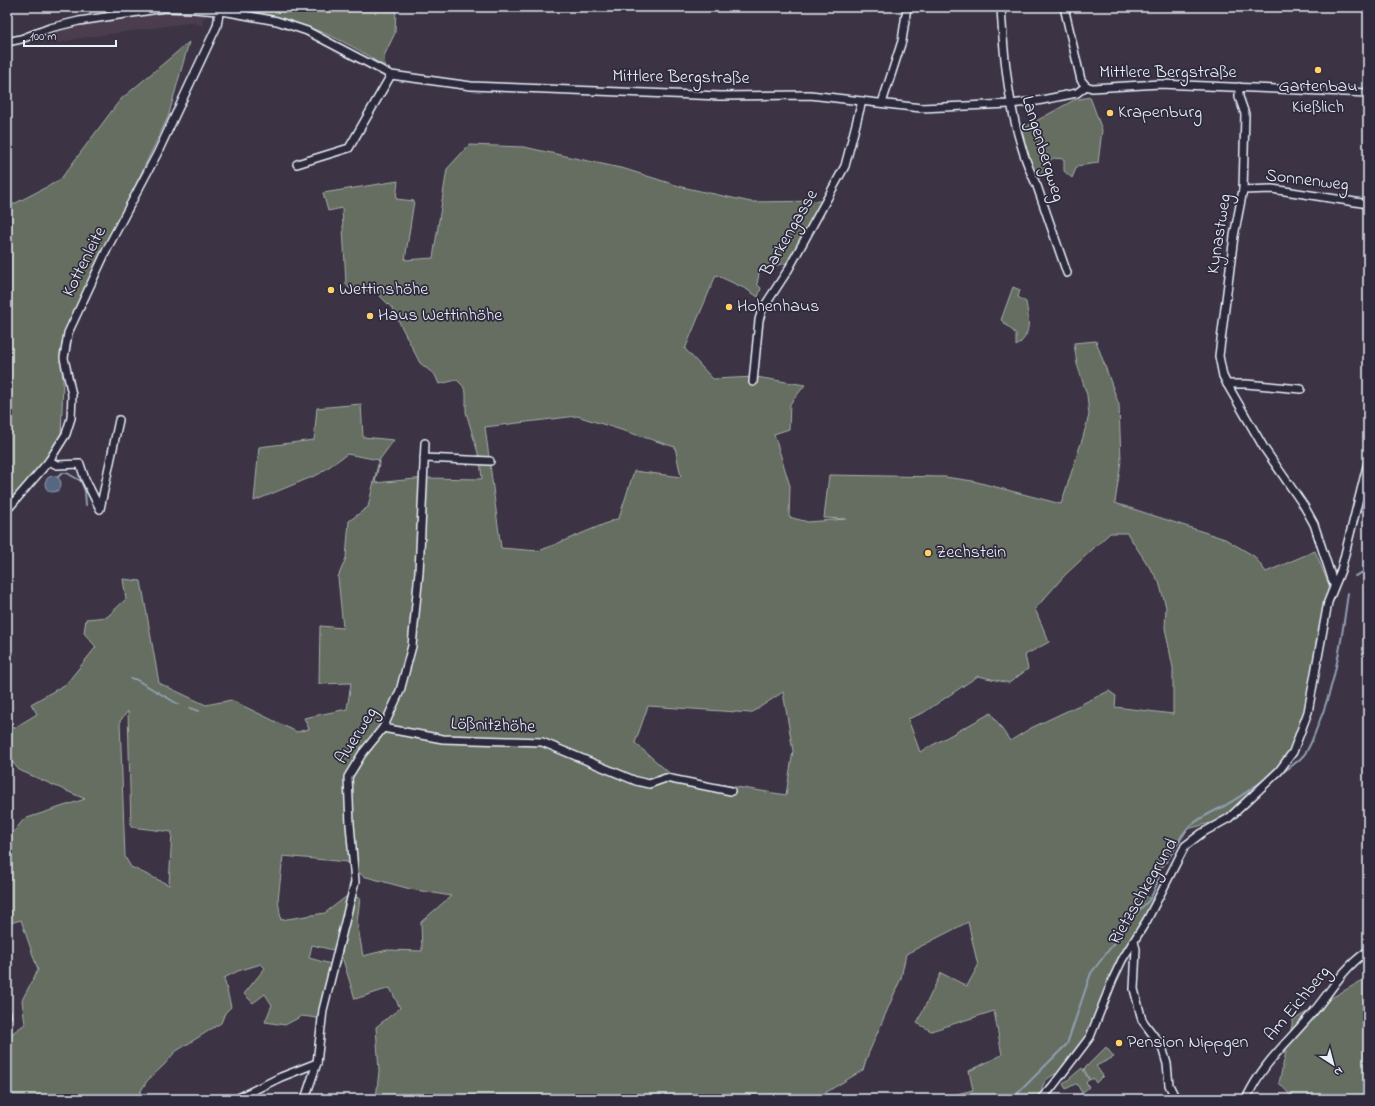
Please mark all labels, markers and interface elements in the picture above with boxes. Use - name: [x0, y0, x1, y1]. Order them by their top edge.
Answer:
- scale bar: [24, 22, 116, 48]
- text: 100 m: [30, 28, 57, 46]
- street label: Mittlere Bergstraße: [1099, 60, 1238, 87]
- street label: Mittlere Bergstraße: [612, 64, 751, 93]
- marker: Gartenbau Kießlich: [1313, 65, 1323, 75]
- place label: Gartenbau Kießlich: [1278, 74, 1358, 121]
- street label: Langenbergweg: [1013, 93, 1070, 205]
- place label: Krapenburg: [1118, 100, 1202, 127]
- marker: Krapenburg: [1105, 108, 1115, 118]
- street label: Sonnenweg: [1264, 163, 1350, 200]
- street label: Barkengasse: [754, 184, 827, 283]
- street label: Kynastweg: [1201, 192, 1240, 276]
- street label: Kottenleite: [56, 222, 114, 302]
- place label: Wettinshöhe: [339, 277, 429, 303]
- marker: Wettinshöhe: [326, 285, 336, 295]
- place label: Hohenhaus: [737, 294, 819, 320]
- marker: Hohenhaus: [724, 302, 734, 312]
- place label: Haus Wettinhöhe: [378, 303, 503, 329]
- marker: Haus Wettinhöhe: [365, 311, 375, 321]
- place label: Zechstein: [936, 540, 1006, 566]
- marker: Zechstein: [923, 548, 933, 558]
- street label: Auerweg: [329, 702, 386, 770]
- street label: Lößnitzhöhe: [450, 712, 537, 741]
- street label: Rietzschkegrund: [1103, 834, 1186, 951]
- street label: Am Eichberg: [1259, 961, 1338, 1048]
- place label: Pension Nippgen: [1127, 1030, 1249, 1057]
- marker: Pension Nippgen: [1114, 1038, 1124, 1048]
- north arrow: [1313, 1044, 1353, 1084]
- text: N: [1331, 1063, 1346, 1080]

